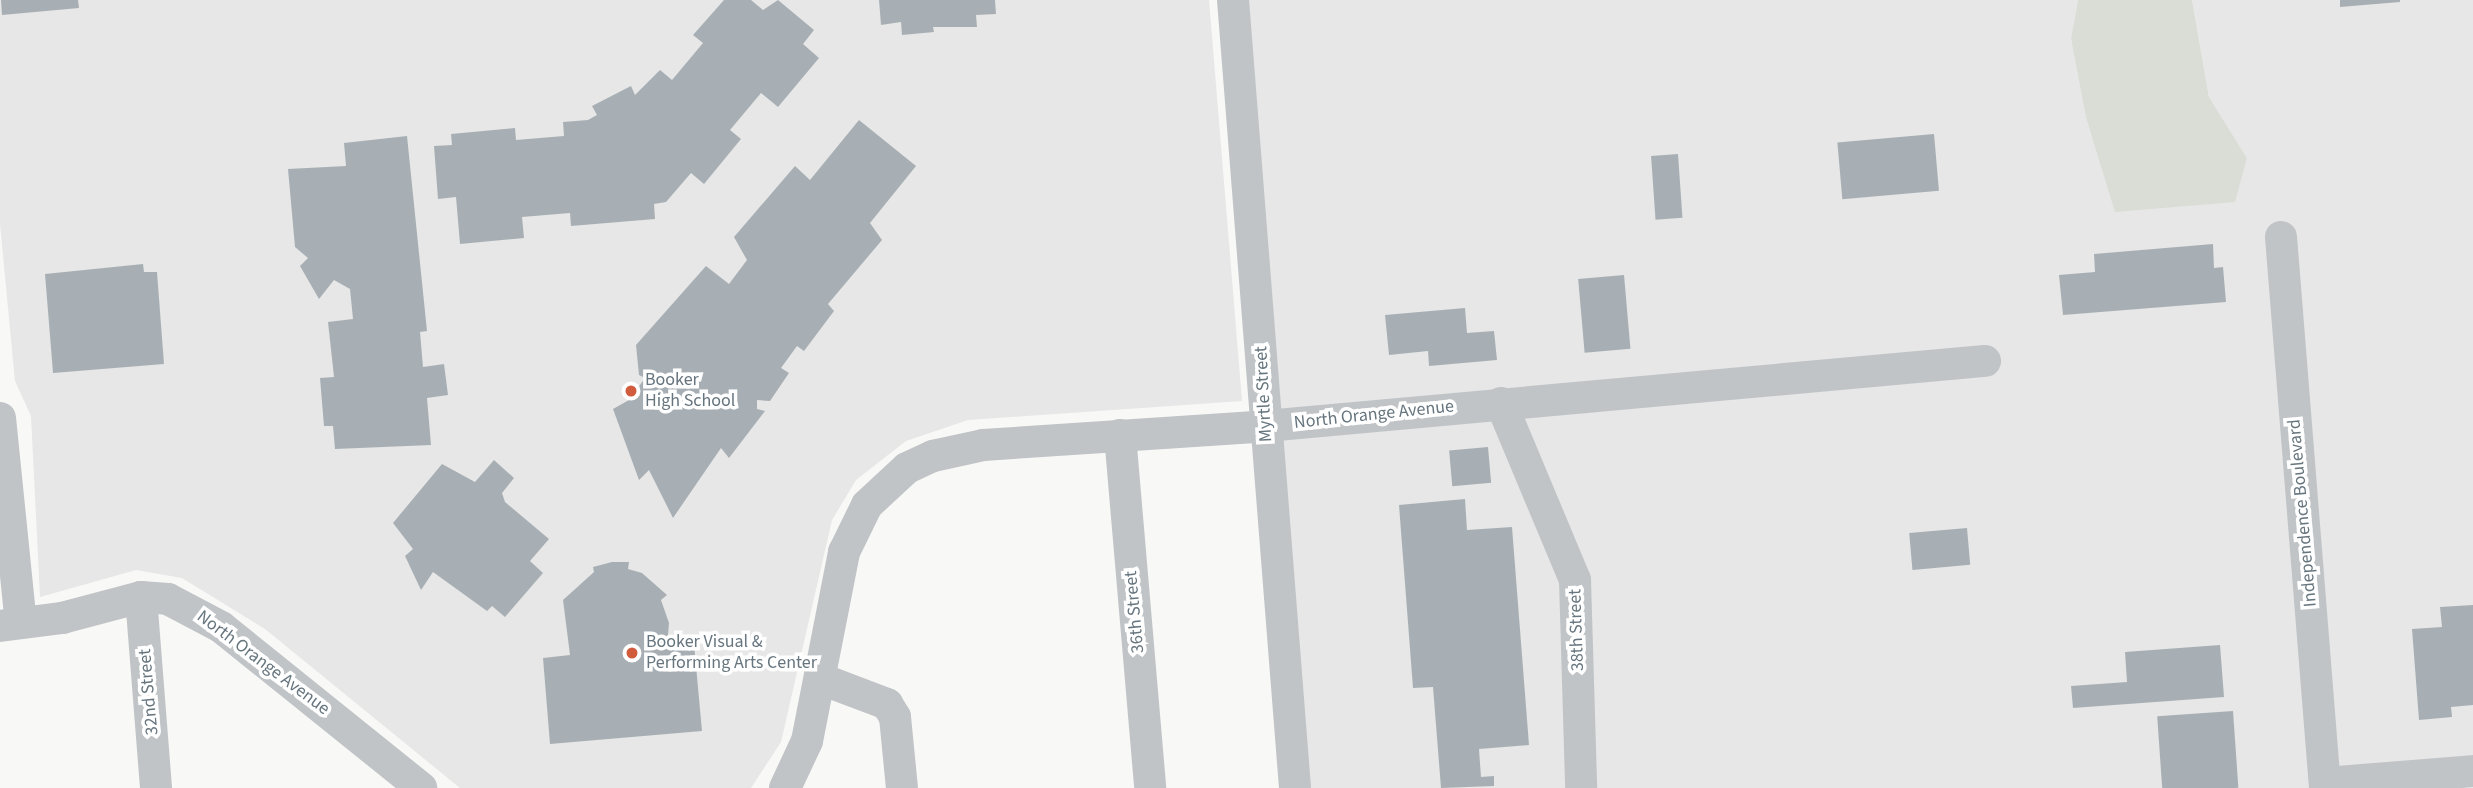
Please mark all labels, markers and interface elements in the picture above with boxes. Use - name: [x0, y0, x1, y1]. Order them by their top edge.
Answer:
- street label: Myrtle Street: [1251, 345, 1277, 443]
- place label: Booker High School: [645, 370, 735, 412]
- marker: Booker High School: [623, 383, 639, 399]
- street label: North Orange Avenue: [1293, 396, 1455, 434]
- street label: Independence Boulevard: [2284, 418, 2322, 608]
- street label: 36th Street: [1121, 570, 1149, 654]
- street label: 38th Street: [1565, 588, 1589, 672]
- street label: North Orange Avenue: [192, 606, 334, 720]
- place label: Booker Visual & Performing Arts Center: [646, 632, 817, 674]
- marker: Booker Visual & Performing Arts Center: [624, 645, 640, 661]
- street label: 32nd Street: [134, 648, 164, 736]

